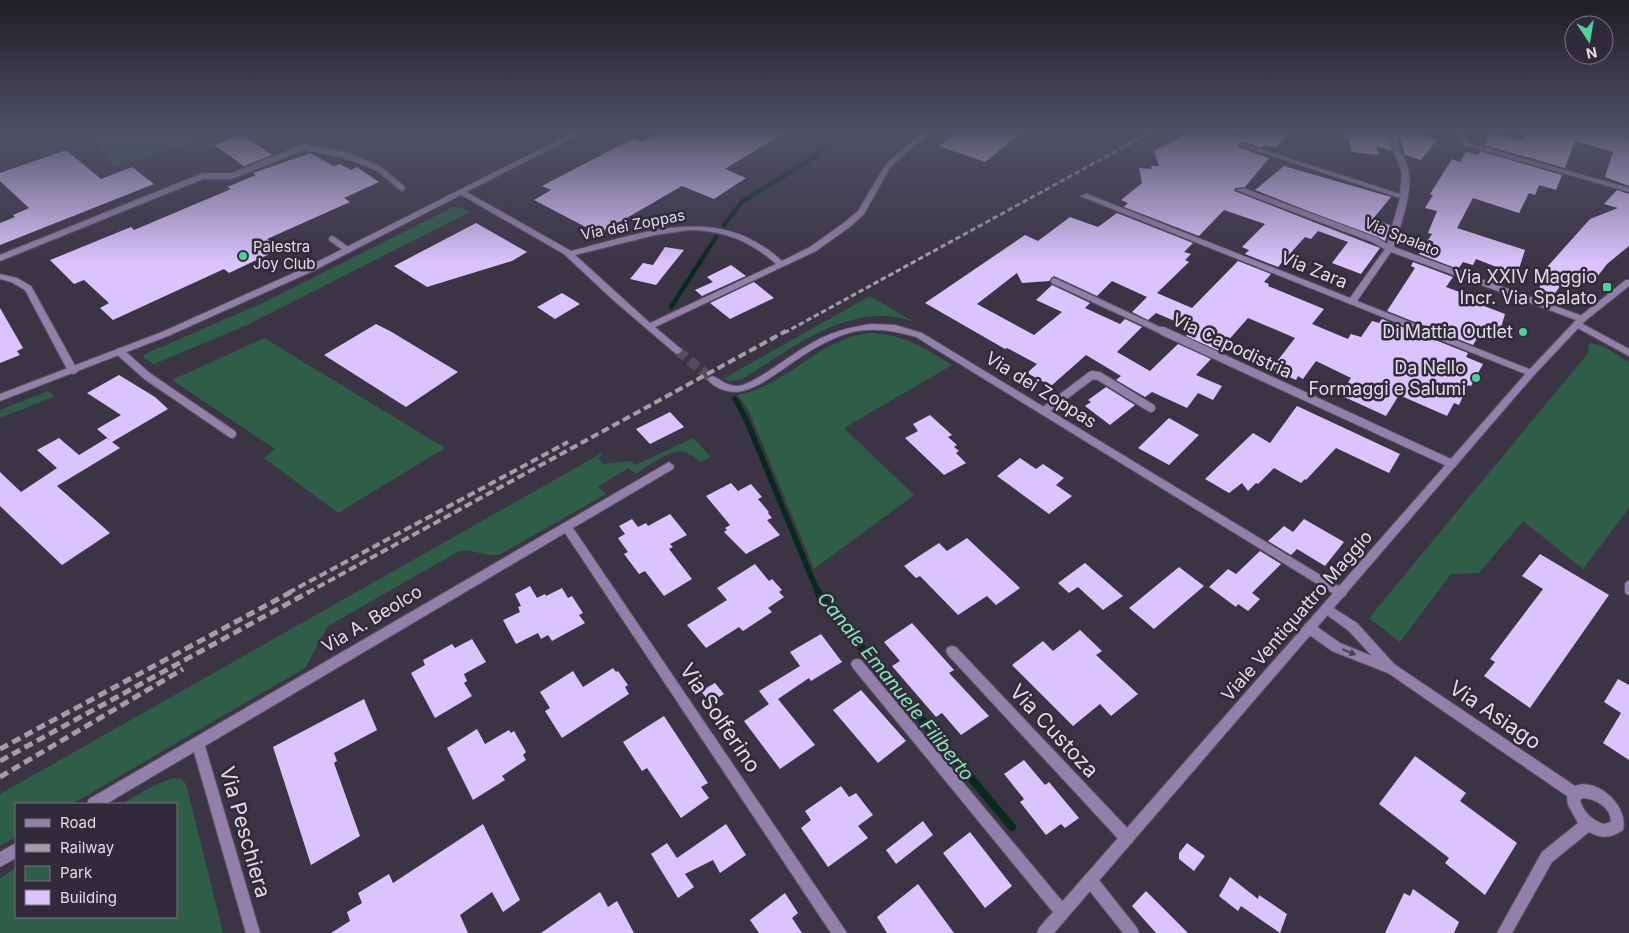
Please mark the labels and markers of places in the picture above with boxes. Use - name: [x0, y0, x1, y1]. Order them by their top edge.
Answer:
- place label: Palestra Joy Club: [253, 237, 316, 273]
- marker: Palestra Joy Club: [237, 250, 249, 262]
- place label: Via XXIV Maggio Incr. Via Spalato: [1455, 266, 1597, 308]
- marker: Via XXIV Maggio Incr. Via Spalato: [1601, 281, 1613, 293]
- place label: Di Mattia Outlet: [1382, 321, 1513, 342]
- marker: Di Mattia Outlet: [1517, 326, 1529, 338]
- place label: Da Nello Formaggi e Salumi: [1309, 357, 1466, 399]
- marker: Da Nello Formaggi e Salumi: [1470, 372, 1482, 384]

